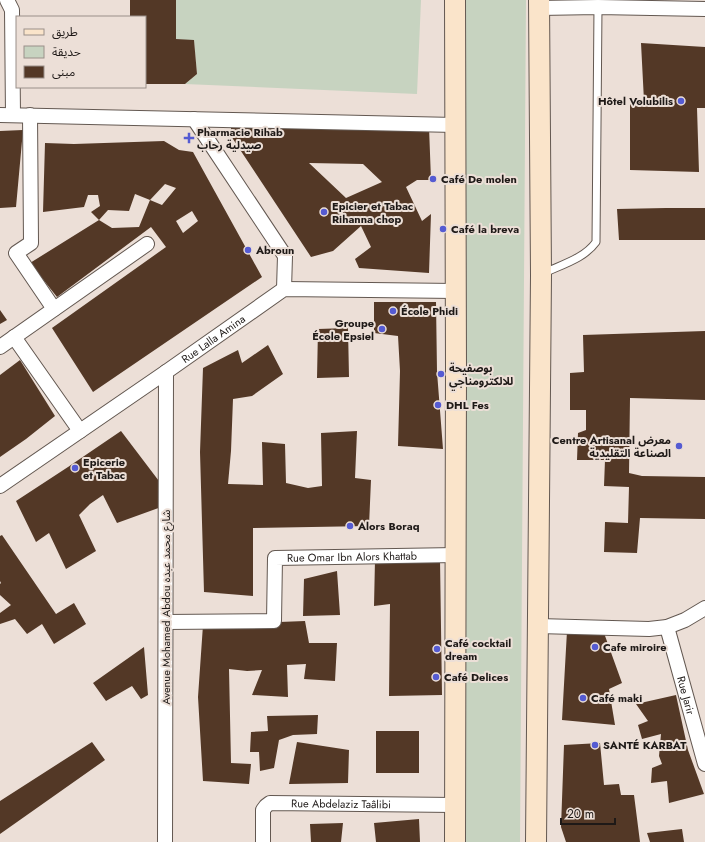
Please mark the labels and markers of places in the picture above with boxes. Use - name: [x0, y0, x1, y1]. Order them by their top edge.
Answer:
- place label: Hôtel Volubilis: [598, 93, 673, 109]
- marker: Hôtel Volubilis: [676, 96, 686, 106]
- place label: Pharmacie Rihab صيدلية رحاب: [197, 124, 283, 153]
- marker: Pharmacie Rihab صيدلية رحاب: [184, 133, 194, 143]
- place label: Café De molen: [441, 171, 517, 187]
- marker: Café De molen: [428, 174, 438, 184]
- place label: Epicier et Tabac Rihanna chop: [332, 198, 413, 227]
- marker: Epicier et Tabac Rihanna chop: [319, 207, 329, 217]
- place label: Café la breva: [451, 221, 519, 237]
- marker: Café la breva: [438, 224, 448, 234]
- place label: Abroun: [255, 242, 294, 258]
- marker: Abroun: [243, 245, 253, 255]
- place label: École Phidi: [401, 303, 458, 319]
- marker: École Phidi: [388, 306, 398, 316]
- place label: Groupe École Epsiel: [312, 315, 374, 344]
- marker: Groupe École Epsiel: [377, 324, 387, 334]
- place label: بوصفيحة للالكترومناجي: [449, 360, 513, 391]
- marker: بوصفيحة للالكترومناجي: [436, 369, 446, 379]
- place label: DHL Fes: [446, 397, 489, 413]
- marker: DHL Fes: [433, 400, 443, 410]
- place label: Centre Artisanal معرض الصناعة التقليدية: [552, 432, 671, 461]
- marker: Centre Artisanal معرض الصناعة التقليدية: [674, 441, 684, 451]
- place label: Epicerie et Tabac: [83, 454, 125, 483]
- marker: Epicerie et Tabac: [70, 463, 80, 473]
- place label: Alors Boraq: [357, 518, 420, 534]
- marker: Alors Boraq: [345, 521, 355, 531]
- place label: Café cocktail dream: [445, 635, 511, 664]
- place label: Cafe miroire: [603, 639, 667, 655]
- marker: Cafe miroire: [590, 642, 600, 652]
- marker: Café cocktail dream: [432, 644, 442, 654]
- place label: Café Delices: [444, 669, 508, 685]
- marker: Café Delices: [431, 672, 441, 682]
- place label: Café maki: [591, 690, 642, 706]
- marker: Café maki: [578, 693, 588, 703]
- place label: SANTÉ KARBAT: [603, 737, 687, 753]
- marker: SANTÉ KARBAT: [590, 740, 600, 750]

